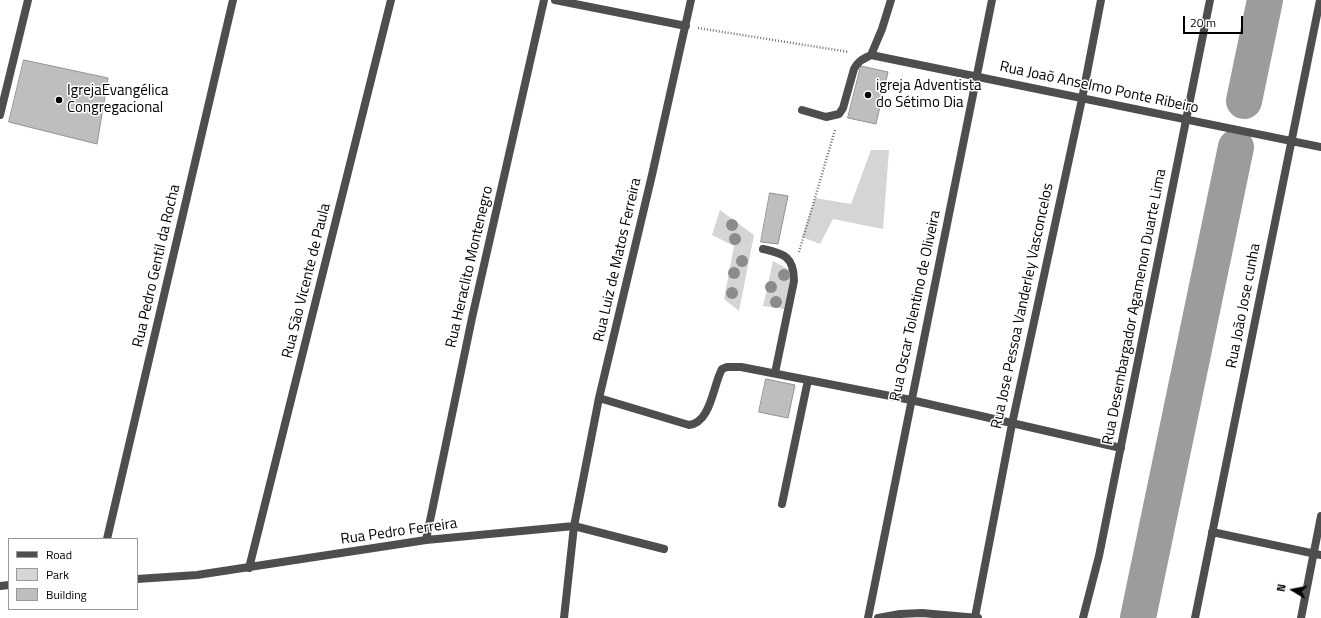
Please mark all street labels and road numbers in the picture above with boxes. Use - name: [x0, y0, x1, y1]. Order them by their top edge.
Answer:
- street label: Rua Joaõ Anselmo Ponte Ribeiro: [998, 58, 1200, 118]
- street label: Rua Desembargador Agamenon Duarte Lima: [1099, 167, 1171, 447]
- street label: Rua Luiz de Matos Ferreira: [590, 176, 646, 344]
- street label: Rua Jose Pessoa Vanderley Vasconcelos: [988, 181, 1058, 431]
- street label: Rua Pedro Gentil da Rocha: [129, 183, 185, 349]
- street label: Rua Heraclito Montenegro: [443, 184, 497, 350]
- street label: Rua São Vicente de Paula: [279, 202, 335, 360]
- street label: Rua Oscar Tolentino de Oliveira: [887, 209, 945, 403]
- street label: Rua João Jose cunha: [1223, 242, 1265, 370]
- street label: Rua Pedro Ferreira: [340, 515, 458, 549]

